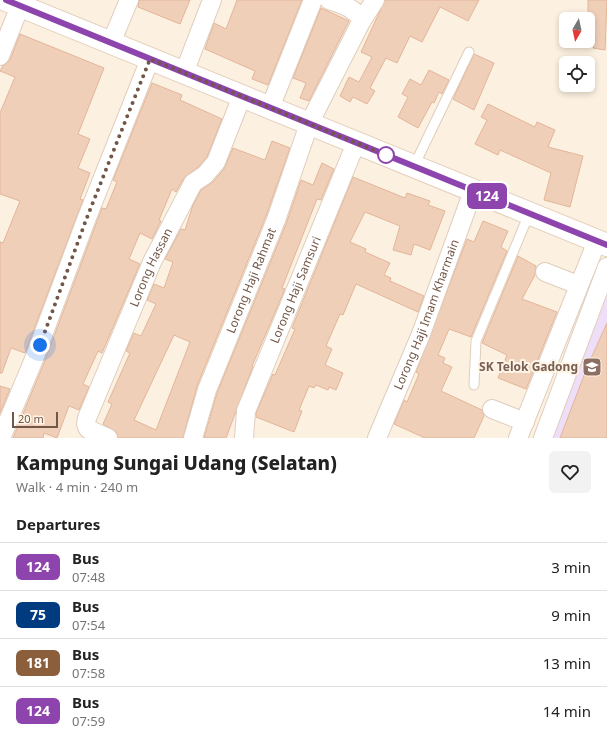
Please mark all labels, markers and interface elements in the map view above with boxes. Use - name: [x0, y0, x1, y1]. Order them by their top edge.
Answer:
- north arrow: [559, 12, 595, 48]
- map controls: [559, 12, 595, 92]
- button: locate: [559, 56, 595, 92]
- unlabelled marker: [377, 146, 395, 164]
- line badge: 124: [464, 183, 510, 209]
- text: 124: [475, 186, 499, 205]
- street label: Lorong Hassan: [125, 225, 176, 309]
- street label: Lorong Haji Rahmat: [222, 225, 280, 336]
- street label: Lorong Haji Samsuri: [266, 234, 325, 346]
- street label: Lorong Haji Imam Kharmain: [389, 237, 463, 392]
- your location: [30, 335, 50, 355]
- school or university icon: SK Telok Gadong: [581, 356, 603, 378]
- place label: SK Telok Gadong: [479, 358, 578, 375]
- scale bar: [12, 410, 58, 429]
- text: 20 m: [18, 411, 44, 426]
- text: Kampung Sungai Udang (Selatan): [16, 450, 337, 476]
- button: heart: [549, 451, 591, 493]
- text: Walk · 4 min · 240 m: [16, 478, 138, 496]
- text: Departures: [16, 514, 100, 534]
- text: Bus: [72, 548, 99, 568]
- text: 124: [26, 557, 50, 576]
- text: 3 min: [551, 557, 591, 577]
- text: 07:48: [72, 568, 105, 586]
- text: Bus: [72, 596, 99, 616]
- text: 75: [30, 605, 46, 624]
- text: 9 min: [551, 605, 591, 625]
- text: 07:54: [72, 616, 105, 634]
- text: Bus: [72, 644, 99, 664]
- text: 181: [26, 653, 50, 672]
- text: 13 min: [543, 653, 591, 673]
- text: 07:58: [72, 664, 105, 682]
- text: Bus: [72, 692, 99, 712]
- text: 124: [26, 701, 50, 720]
- text: 14 min: [543, 701, 591, 721]
- text: 07:59: [72, 712, 105, 730]

